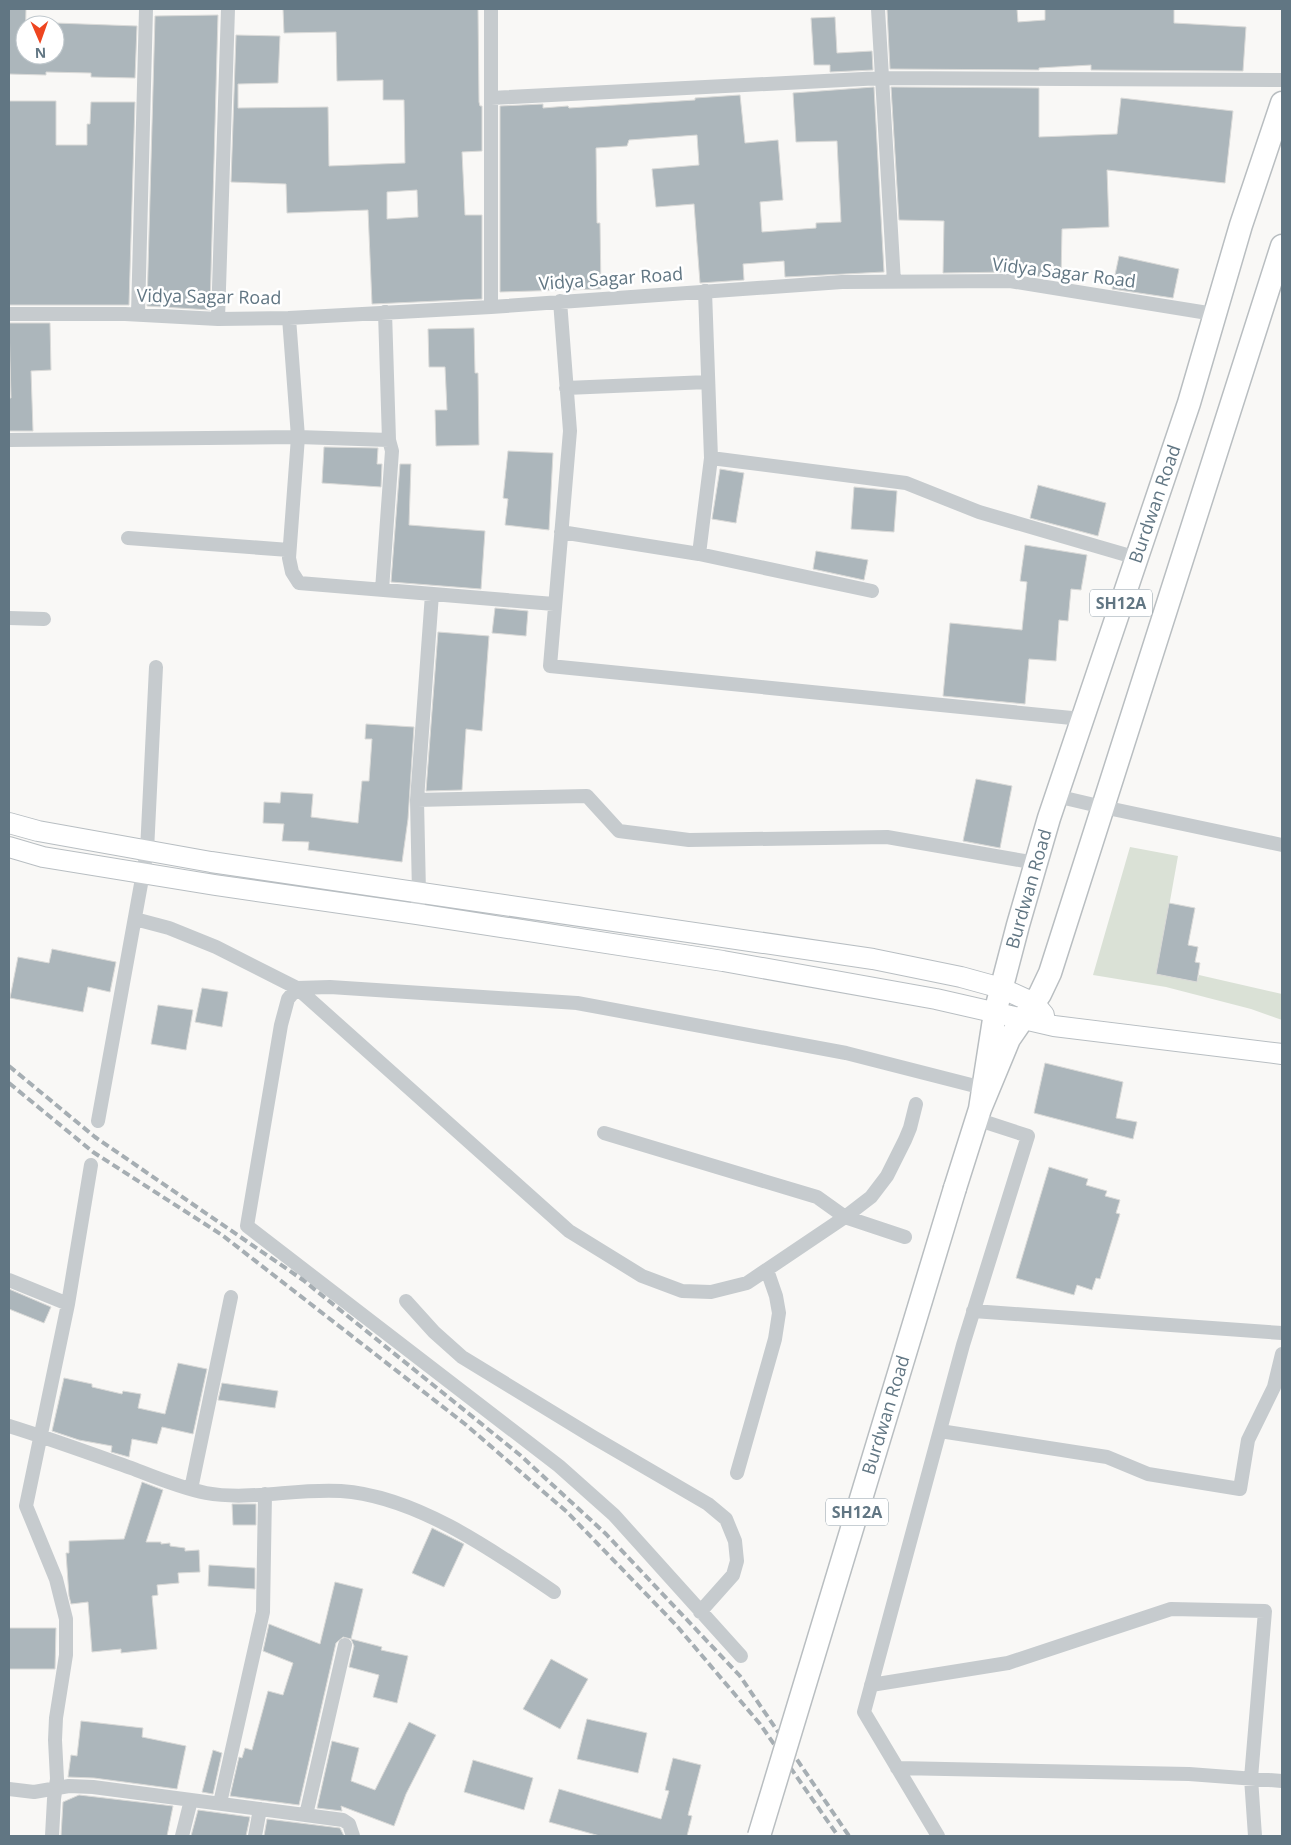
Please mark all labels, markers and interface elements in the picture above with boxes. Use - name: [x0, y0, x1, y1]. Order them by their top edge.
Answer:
- north arrow: [15, 15, 65, 65]
- text: N: [34, 44, 46, 63]
- street label: Vidya Sagar Road: [991, 251, 1137, 293]
- street label: Vidya Sagar Road: [538, 261, 684, 295]
- street label: Vidya Sagar Road: [137, 283, 282, 309]
- street label: Burdwan Road: [1123, 441, 1186, 566]
- road number: SH12A: [1090, 590, 1152, 616]
- street label: Burdwan Road: [999, 826, 1057, 951]
- street label: Burdwan Road: [855, 1352, 915, 1477]
- road number: SH12A: [826, 1498, 888, 1525]

